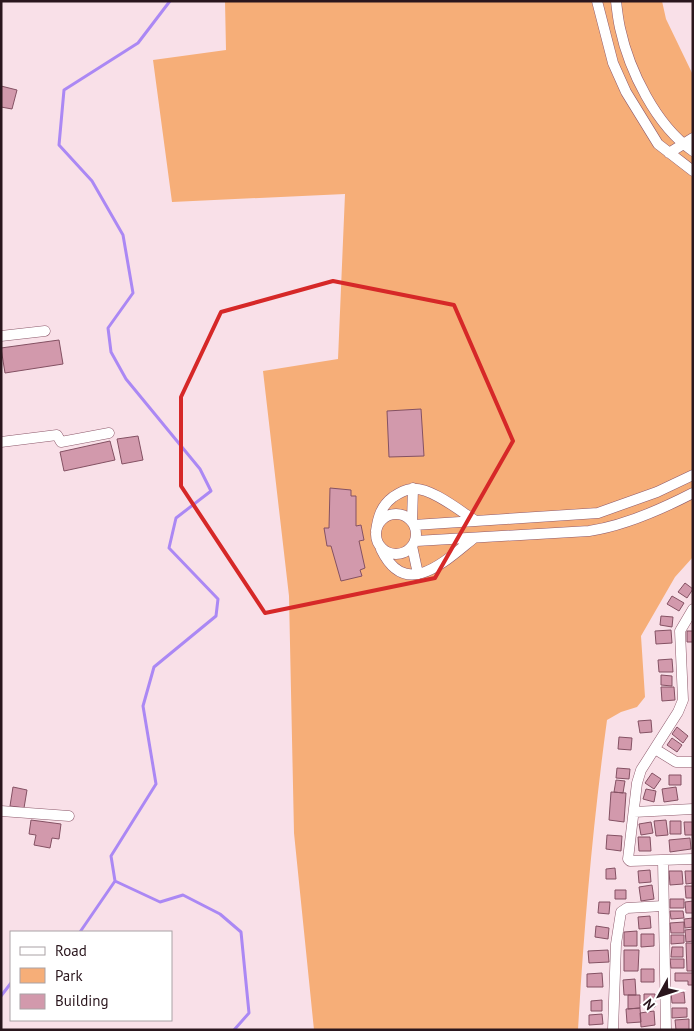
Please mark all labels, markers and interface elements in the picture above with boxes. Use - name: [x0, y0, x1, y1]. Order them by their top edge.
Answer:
- legend: [10, 931, 172, 1021]
- text: Road: [55, 941, 87, 960]
- text: Park: [55, 966, 83, 985]
- north arrow: [634, 971, 684, 1021]
- text: Building: [55, 991, 109, 1010]
- text: N: [639, 995, 659, 1014]

